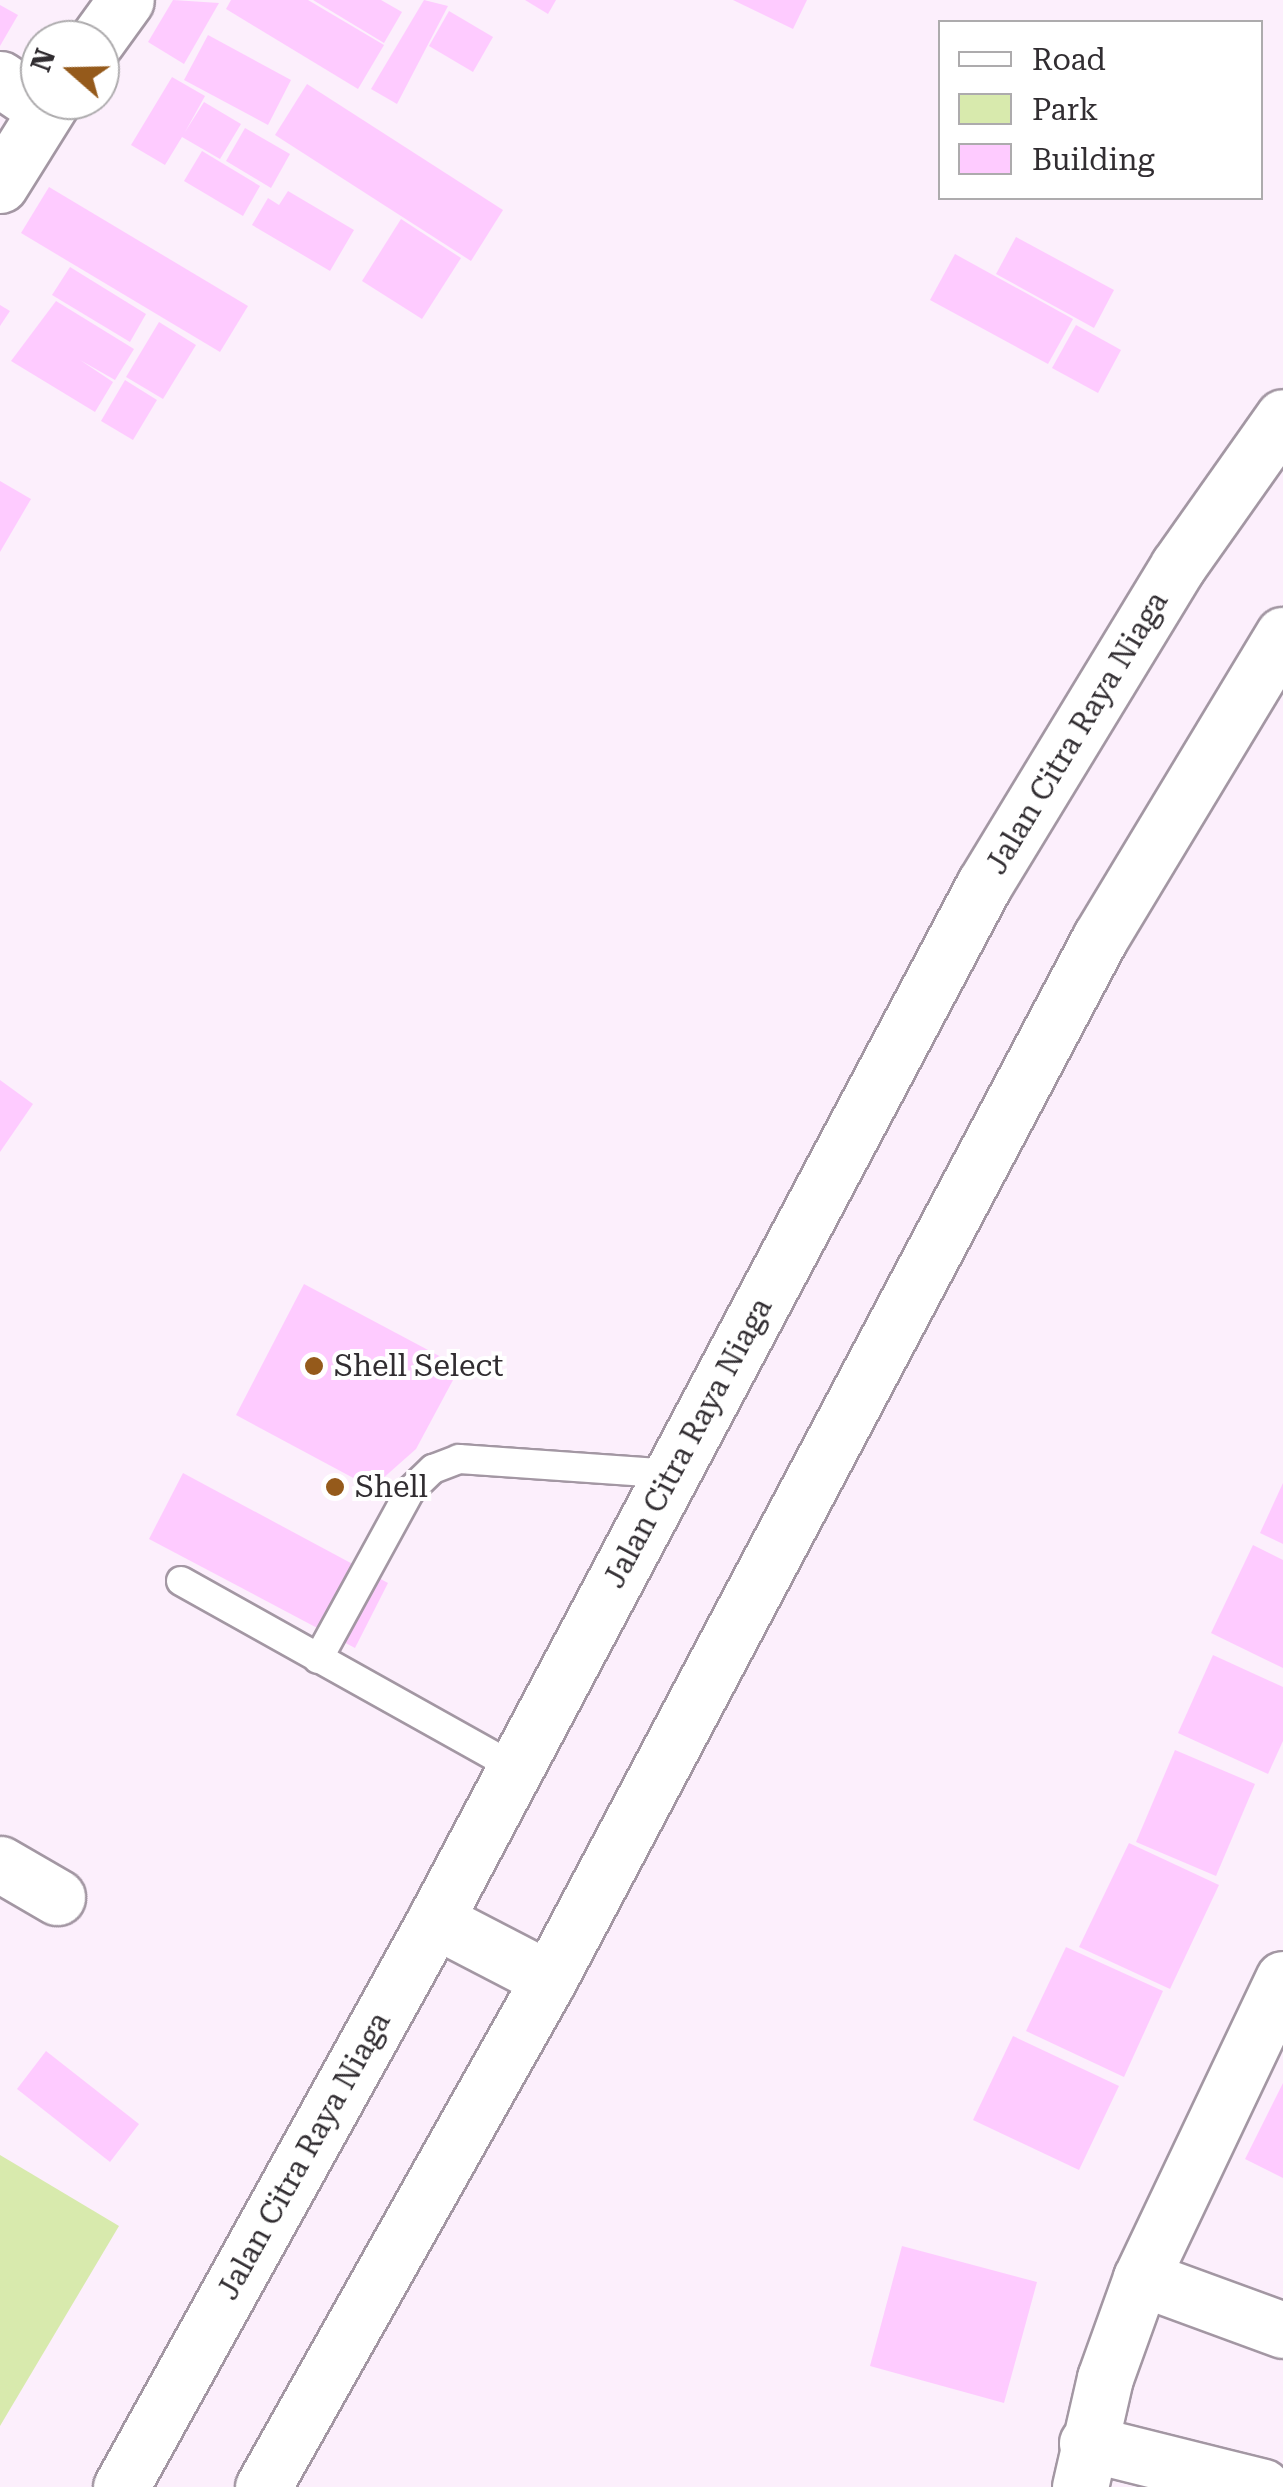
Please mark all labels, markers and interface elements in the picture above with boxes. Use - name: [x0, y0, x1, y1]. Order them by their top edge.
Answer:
- north arrow: [20, 20, 120, 120]
- legend: [938, 20, 1263, 200]
- text: Road: [1032, 42, 1106, 77]
- text: N: [24, 44, 62, 76]
- text: Park: [1032, 92, 1098, 127]
- text: Building: [1032, 142, 1155, 177]
- street label: Jalan Citra Raya Niaga: [978, 585, 1176, 881]
- street label: Jalan Citra Raya Niaga: [596, 1292, 780, 1594]
- place label: Shell Select: [334, 1348, 504, 1384]
- marker: Shell Select: [303, 1355, 325, 1377]
- place label: Shell: [355, 1469, 428, 1505]
- marker: Shell: [324, 1476, 346, 1498]
- street label: Jalan Citra Raya Niaga: [210, 2006, 398, 2306]

